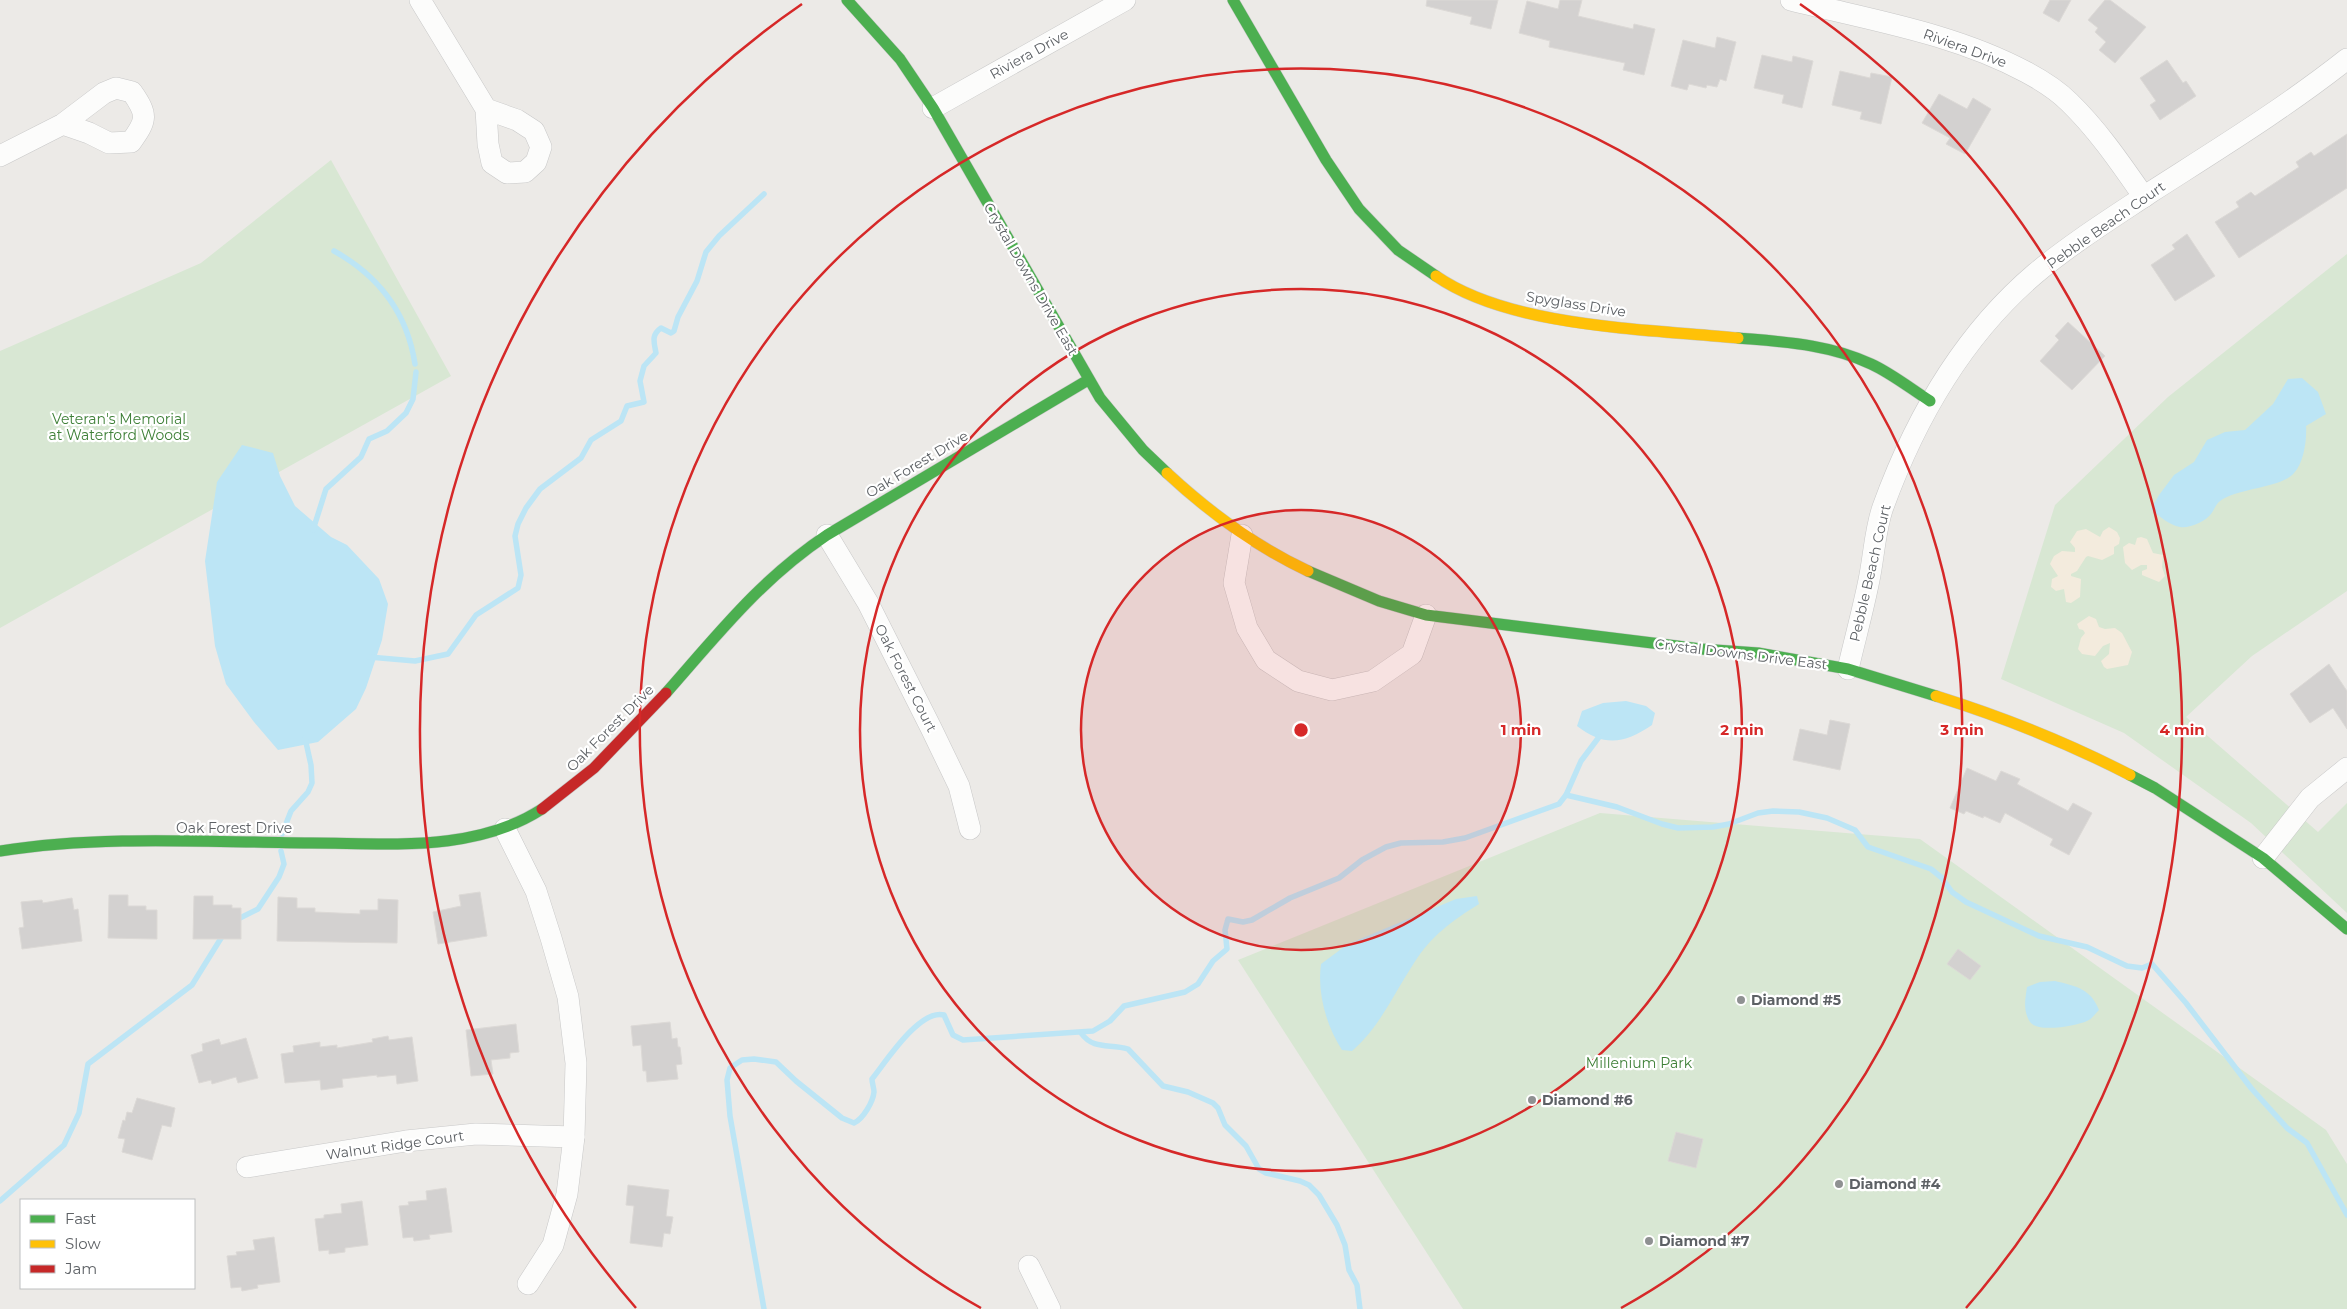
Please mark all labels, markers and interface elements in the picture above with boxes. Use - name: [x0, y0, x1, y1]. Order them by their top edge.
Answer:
- street label: Riviera Drive: [986, 25, 1072, 83]
- street label: Riviera Drive: [1921, 25, 2009, 71]
- street label: Pebble Beach Court: [2043, 177, 2169, 273]
- street label: Crystal Downs Drive East: [980, 199, 1082, 359]
- street label: Spyglass Drive: [1525, 287, 1627, 321]
- park label: Veteran's Memorial at Waterford Woods: [49, 410, 190, 444]
- street label: Oak Forest Drive: [863, 426, 971, 502]
- street label: Pebble Beach Court: [1845, 502, 1895, 643]
- street label: Oak Forest Court: [871, 621, 941, 735]
- street label: Crystal Downs Drive East: [1654, 634, 1829, 674]
- street label: Oak Forest Drive: [563, 681, 657, 775]
- text: 1 min: [1501, 720, 1541, 739]
- text: 2 min: [1720, 720, 1764, 739]
- text: 3 min: [1939, 720, 1984, 739]
- text: 4 min: [2159, 720, 2205, 739]
- centre of rings: [1292, 721, 1310, 739]
- street label: Oak Forest Drive: [176, 819, 292, 837]
- place label: Diamond #5: [1751, 991, 1841, 1009]
- marker: Diamond #5: [1735, 994, 1747, 1006]
- park label: Millenium Park: [1586, 1054, 1693, 1072]
- place label: Diamond #6: [1542, 1091, 1633, 1109]
- marker: Diamond #6: [1526, 1094, 1538, 1106]
- street label: Walnut Ridge Court: [325, 1126, 466, 1164]
- place label: Diamond #4: [1849, 1175, 1941, 1193]
- marker: Diamond #4: [1833, 1178, 1845, 1190]
- legend: [20, 1199, 195, 1289]
- text: Fast: [65, 1209, 96, 1228]
- place label: Diamond #7: [1659, 1232, 1750, 1250]
- text: Slow: [65, 1234, 101, 1253]
- marker: Diamond #7: [1643, 1235, 1655, 1247]
- text: Jam: [64, 1259, 97, 1278]

